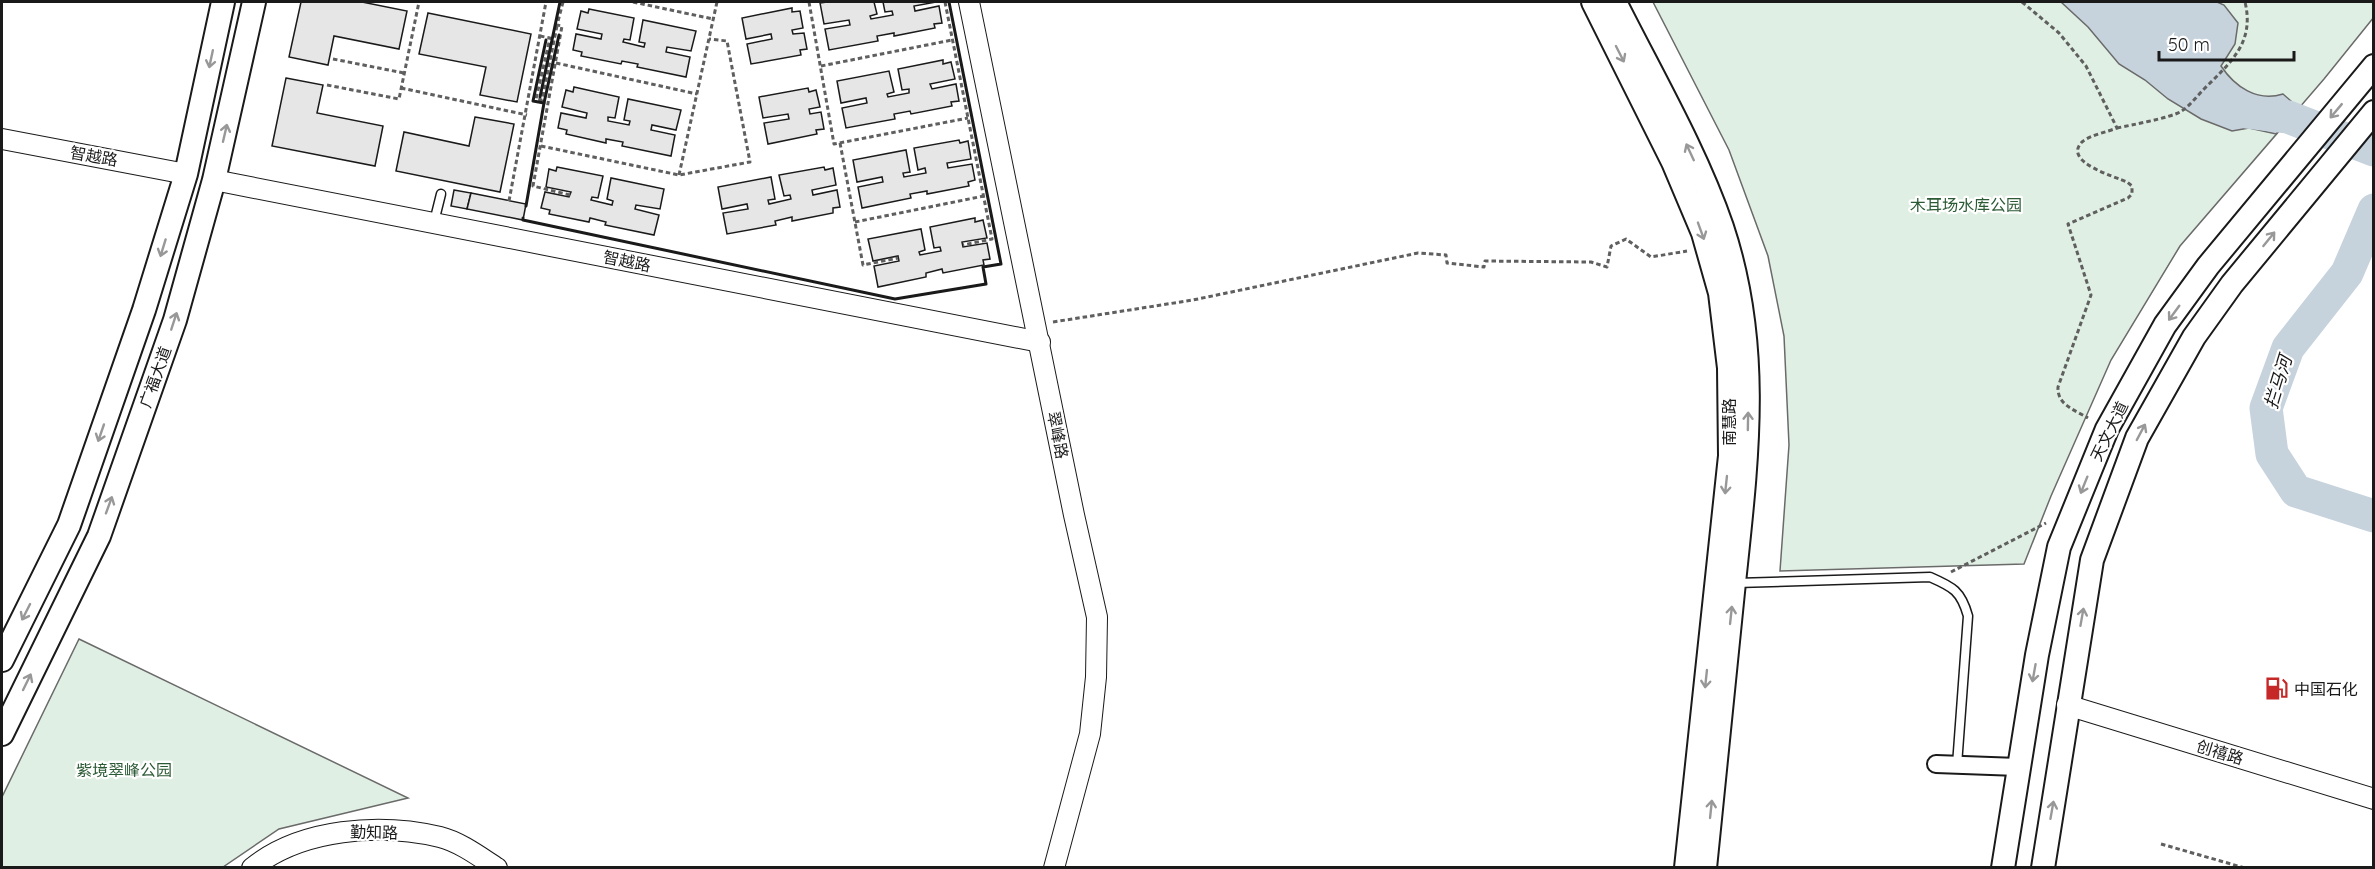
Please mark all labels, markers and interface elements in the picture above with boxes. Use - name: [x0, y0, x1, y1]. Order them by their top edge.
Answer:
- scale bar: [2159, 24, 2294, 62]
- text: 50 m: [2168, 33, 2210, 56]
- one-way arrow: [1614, 44, 1626, 62]
- one-way arrow: [205, 49, 216, 68]
- one-way arrow: [2330, 103, 2343, 119]
- one-way arrow: [220, 124, 231, 143]
- street label: 智越路: [69, 142, 119, 170]
- one-way arrow: [1683, 143, 1695, 161]
- park label: 木耳场水库公园: [1910, 195, 2022, 215]
- one-way arrow: [1697, 221, 1708, 240]
- one-way arrow: [2262, 232, 2276, 247]
- one-way arrow: [157, 238, 168, 257]
- street label: 智越路: [602, 247, 652, 275]
- one-way arrow: [2168, 305, 2180, 321]
- one-way arrow: [170, 312, 181, 331]
- street label: 广福大道: [135, 344, 175, 410]
- water label: 拦马河: [2259, 350, 2298, 411]
- street label: 南慧路: [1719, 398, 1739, 446]
- street label: 天文大道: [2086, 398, 2132, 464]
- street label: 翠峰路: [1044, 410, 1072, 460]
- one-way arrow: [1742, 412, 1754, 432]
- one-way arrow: [95, 423, 106, 441]
- one-way arrow: [2135, 423, 2147, 441]
- one-way arrow: [1721, 475, 1732, 495]
- one-way arrow: [2078, 476, 2089, 494]
- one-way arrow: [105, 496, 116, 515]
- one-way arrow: [19, 602, 31, 620]
- one-way arrow: [1726, 606, 1737, 626]
- one-way arrow: [2077, 608, 2088, 627]
- one-way arrow: [2028, 663, 2039, 682]
- one-way arrow: [1700, 669, 1711, 688]
- one-way arrow: [22, 673, 34, 691]
- fuel station icon: 中国石化: [2263, 676, 2289, 702]
- place label: 中国石化: [2294, 679, 2358, 699]
- street label: 创禧路: [2194, 735, 2246, 769]
- park label: 紫境翠峰公园: [76, 760, 172, 780]
- one-way arrow: [1706, 800, 1717, 820]
- one-way arrow: [2047, 800, 2058, 820]
- street label: 勤知路: [350, 822, 398, 842]

